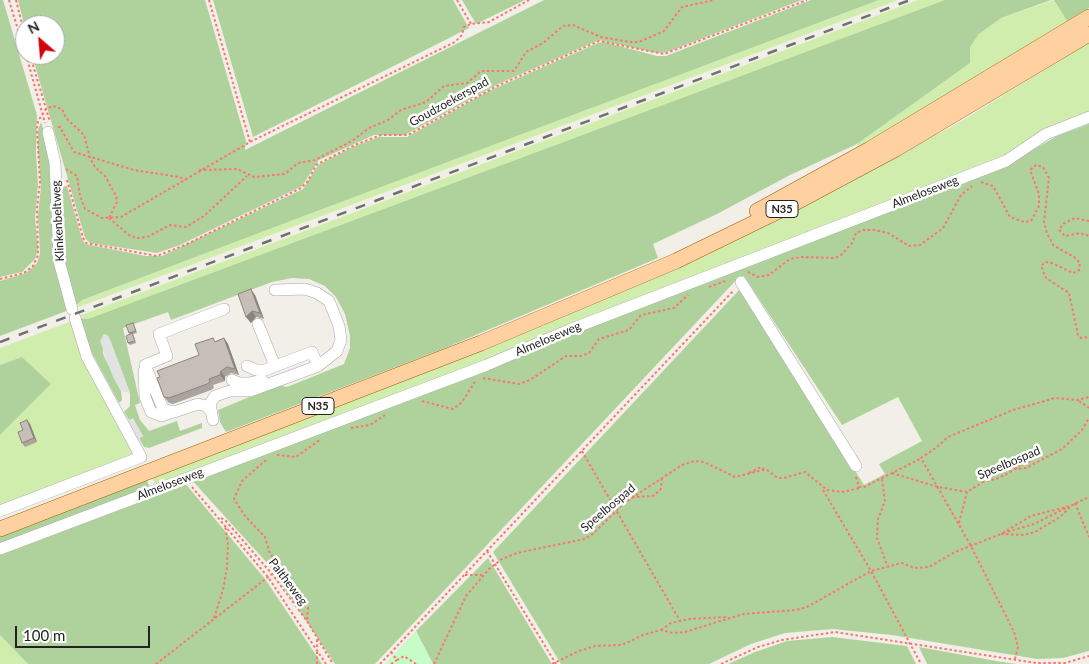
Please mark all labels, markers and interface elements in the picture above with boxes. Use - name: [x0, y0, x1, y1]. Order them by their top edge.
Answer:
- north arrow: [15, 15, 65, 65]
- text: N: [25, 17, 42, 37]
- street label: Goudzoekerspad: [407, 74, 491, 130]
- street label: Almeloseweg: [890, 173, 960, 211]
- street label: Klinkenbeltweg: [49, 180, 67, 262]
- road number: N35: [766, 200, 798, 218]
- street label: Almeloseweg: [513, 319, 583, 359]
- road number: N35: [302, 398, 334, 414]
- street label: Speelbospad: [975, 443, 1043, 483]
- street label: Almeloseweg: [135, 465, 205, 503]
- street label: Speelbospad: [578, 481, 638, 535]
- street label: Paltheweg: [266, 556, 310, 608]
- scale bar: [18, 616, 152, 648]
- text: 100 m: [23, 626, 65, 644]

